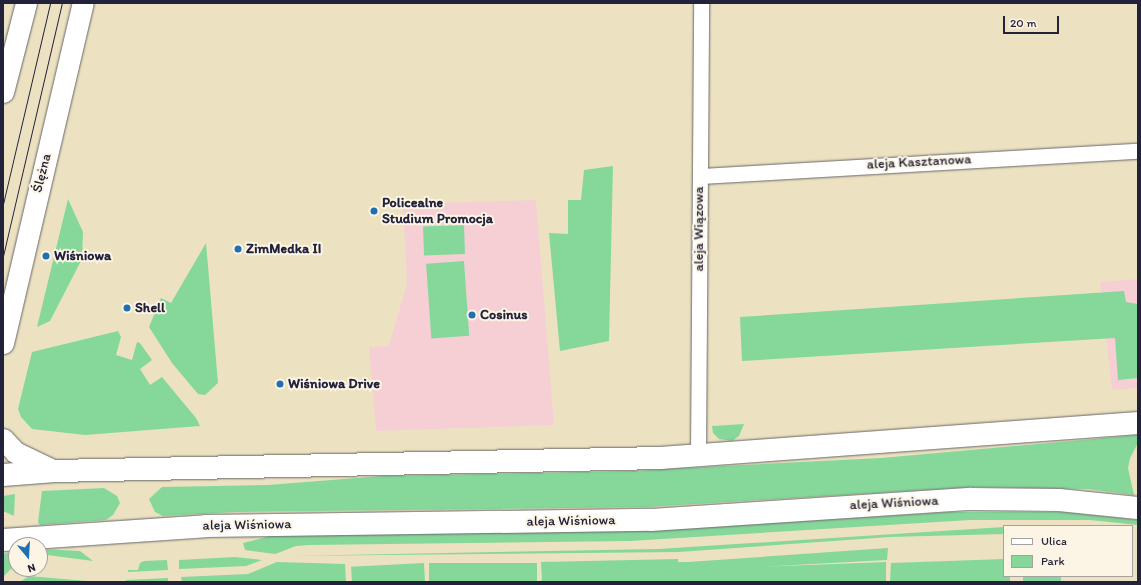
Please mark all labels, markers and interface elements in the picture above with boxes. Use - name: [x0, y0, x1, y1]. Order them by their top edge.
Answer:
- scale bar: [1005, 8, 1061, 34]
- text: 20 m: [1010, 16, 1037, 30]
- street label: aleja Kasztanowa: [866, 151, 972, 173]
- street label: Ślężna: [29, 152, 55, 194]
- street label: aleja Wiązowa: [691, 186, 707, 272]
- place label: Policealne Studium Promocja: [382, 195, 493, 228]
- marker: Policealne Studium Promocja: [369, 206, 379, 216]
- place label: ZimMedka II: [246, 241, 321, 257]
- marker: ZimMedka II: [233, 244, 243, 254]
- place label: Wiśniowa: [54, 248, 111, 264]
- marker: Wiśniowa: [41, 251, 51, 261]
- place label: Shell: [135, 300, 165, 316]
- marker: Shell: [122, 303, 132, 313]
- place label: Cosinus: [480, 307, 528, 323]
- marker: Cosinus: [467, 310, 477, 320]
- place label: Wiśniowa Drive: [288, 376, 380, 392]
- marker: Wiśniowa Drive: [275, 379, 285, 389]
- street label: aleja Wiśniowa: [849, 492, 939, 514]
- street label: aleja Wiśniowa: [526, 512, 616, 530]
- street label: aleja Wiśniowa: [202, 516, 292, 534]
- legend: [1003, 525, 1133, 577]
- text: Ulica: [1041, 534, 1067, 548]
- north arrow: [8, 537, 48, 577]
- text: Park: [1041, 554, 1065, 568]
- text: N: [26, 561, 37, 575]

